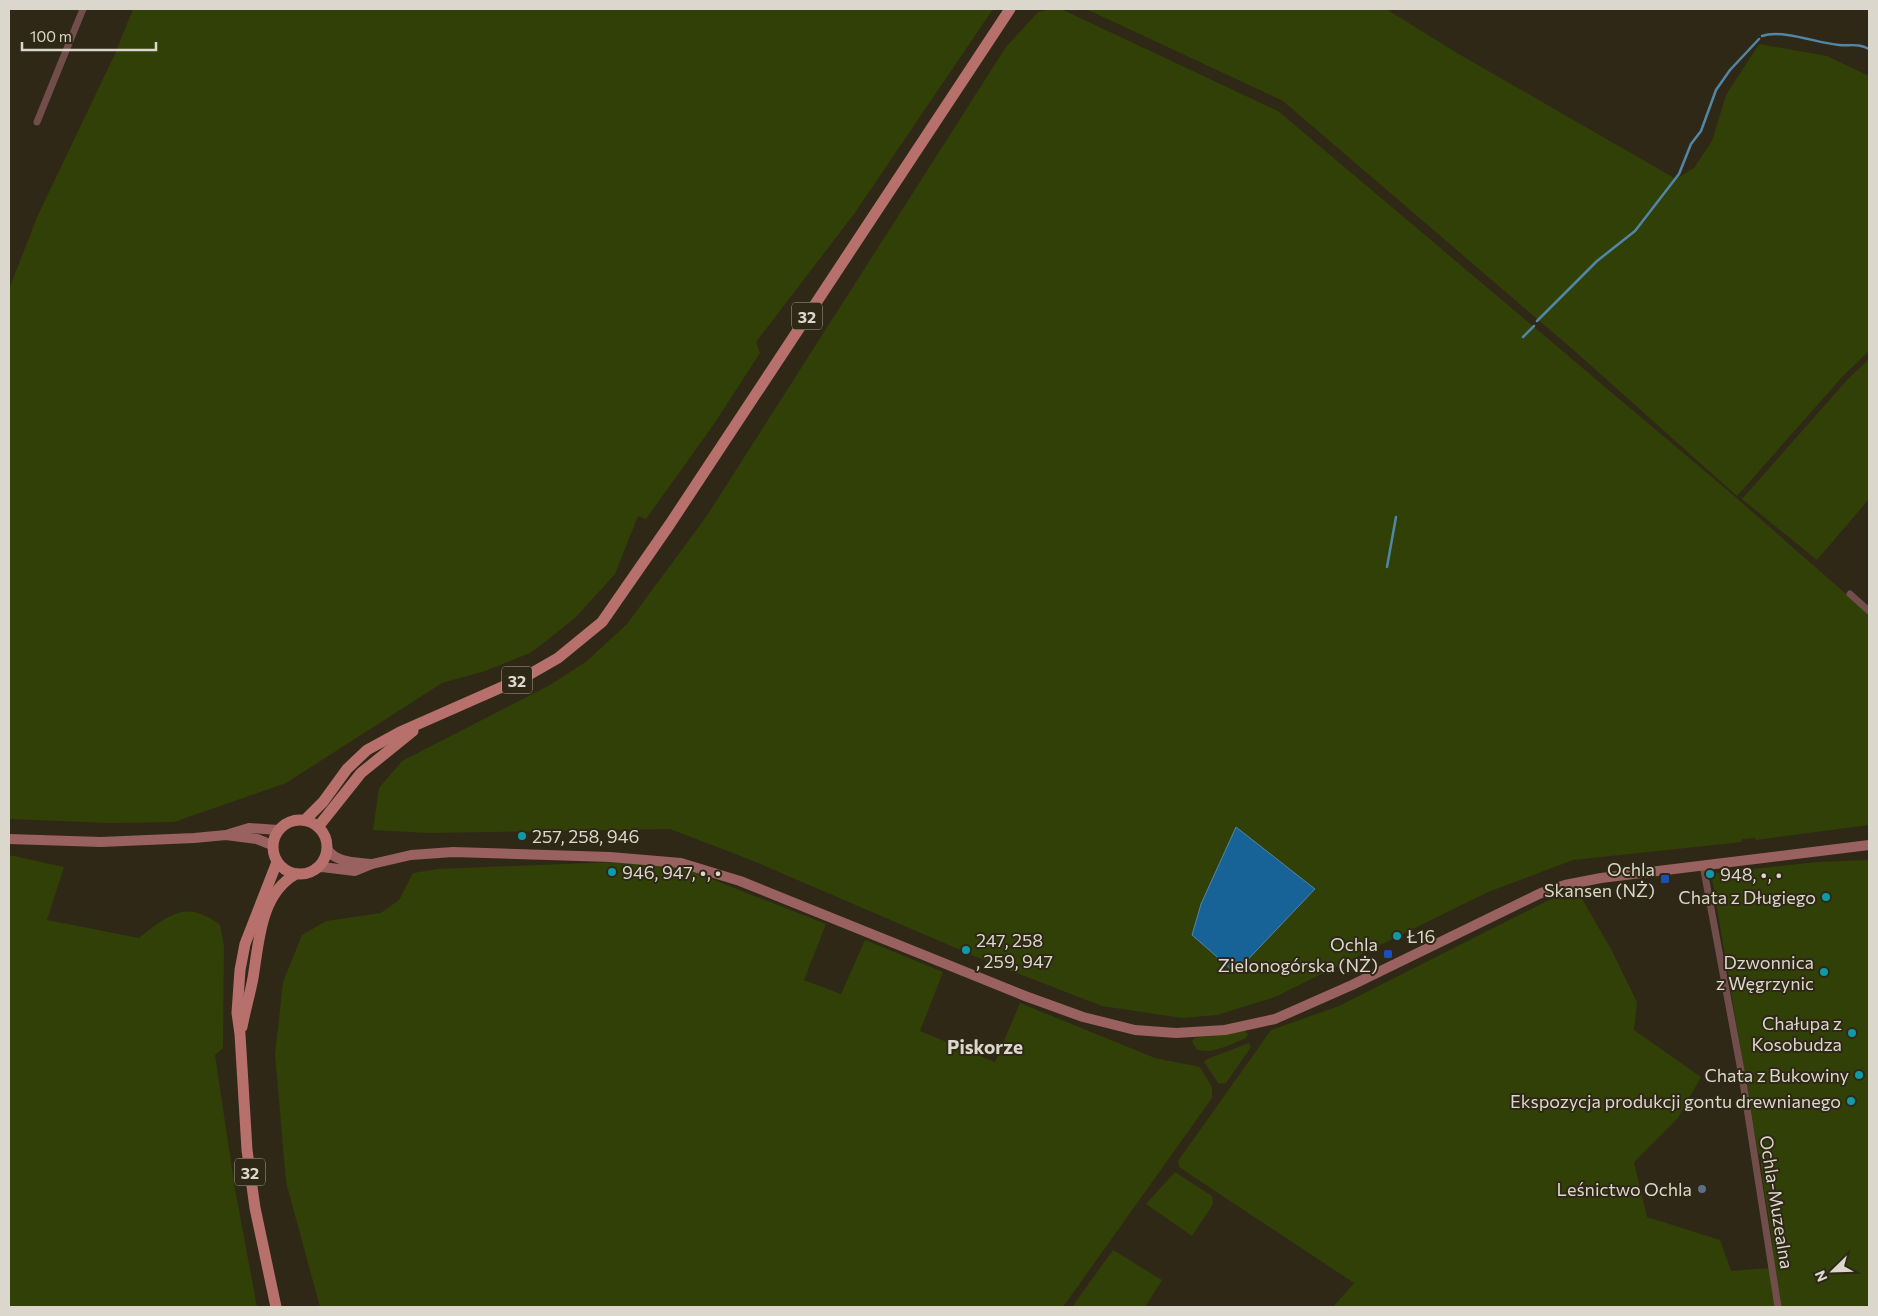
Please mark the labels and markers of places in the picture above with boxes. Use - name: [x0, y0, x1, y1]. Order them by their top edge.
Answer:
- place label: 257, 258, 946: [532, 825, 639, 847]
- marker: 257, 258, 946: [516, 830, 528, 842]
- place label: Ochla Skansen (NŻ): [1544, 858, 1655, 901]
- place label: 946, 947, •, •: [622, 861, 722, 883]
- place label: 948, •, •: [1720, 863, 1783, 885]
- marker: 946, 947, •, •: [606, 866, 618, 878]
- marker: 948, •, •: [1704, 868, 1716, 880]
- marker: Ochla Skansen (NŻ): [1659, 873, 1671, 885]
- place label: Chata z Długiego: [1678, 886, 1816, 908]
- marker: Chata z Długiego: [1820, 891, 1832, 903]
- place label: Ł16: [1406, 925, 1435, 947]
- place label: 247, 258 , 259, 947: [976, 929, 1053, 972]
- marker: Ł16: [1391, 930, 1403, 942]
- place label: Ochla Zielonogórska (NŻ): [1218, 933, 1378, 976]
- marker: 247, 258 , 259, 947: [960, 944, 972, 956]
- marker: Ochla Zielonogórska (NŻ): [1382, 948, 1394, 960]
- place label: Dzwonnica z Węgrzynic: [1716, 951, 1814, 994]
- marker: Dzwonnica z Węgrzynic: [1818, 966, 1830, 978]
- place label: Chałupa z Kosobudza: [1752, 1012, 1842, 1055]
- marker: Chałupa z Kosobudza: [1846, 1027, 1858, 1039]
- place label: Chata z Bukowiny: [1704, 1064, 1849, 1086]
- marker: Chata z Bukowiny: [1853, 1069, 1865, 1081]
- place label: Ekspozycja produkcji gontu drewnianego: [1510, 1090, 1841, 1112]
- marker: Ekspozycja produkcji gontu drewnianego: [1845, 1095, 1857, 1107]
- place label: Leśnictwo Ochla: [1557, 1178, 1692, 1200]
- marker: Leśnictwo Ochla: [1696, 1183, 1708, 1195]

